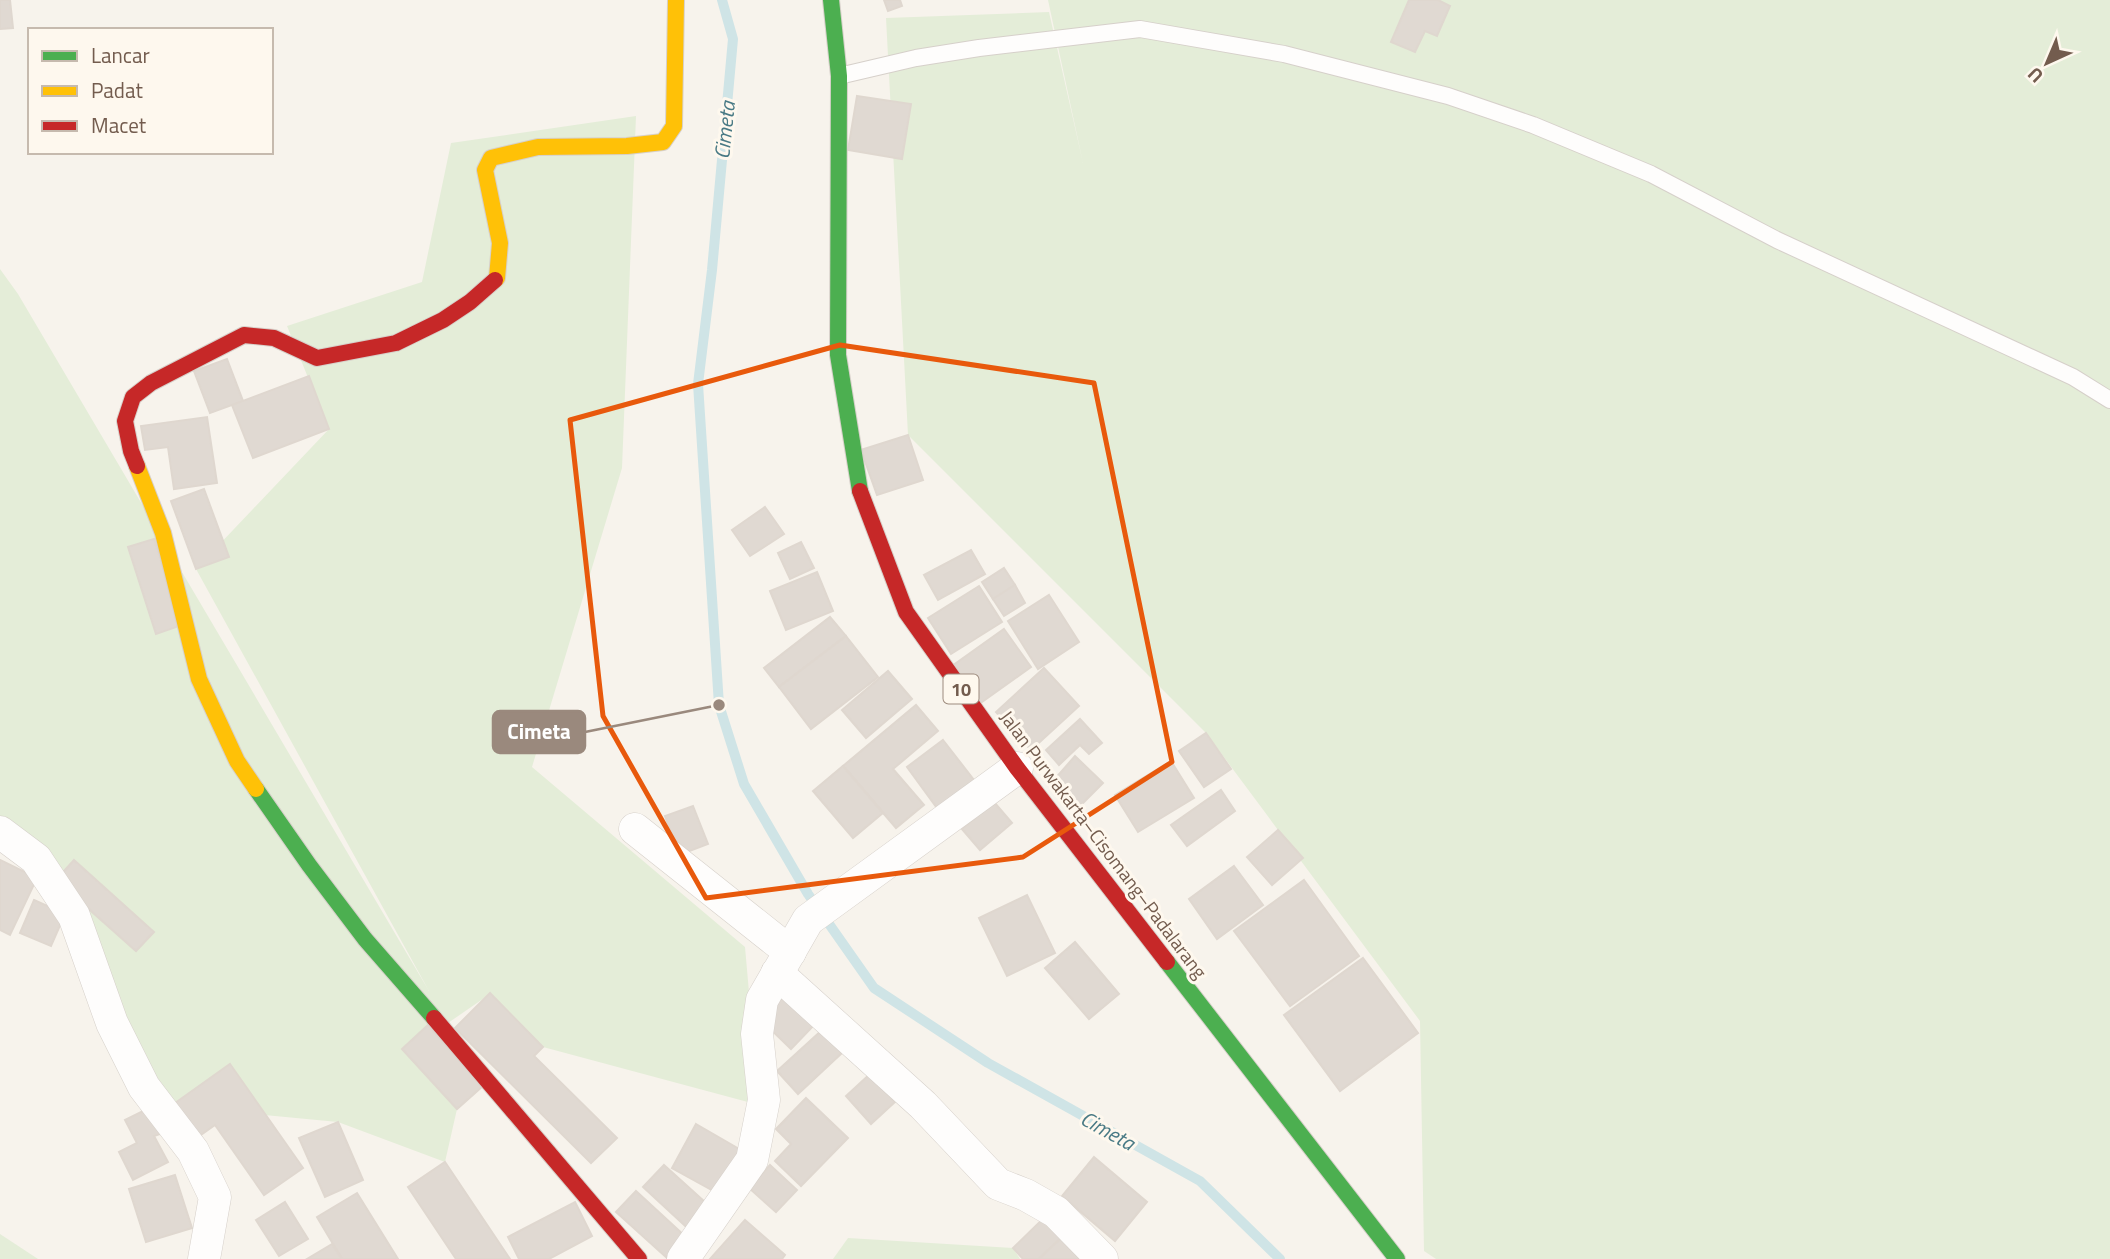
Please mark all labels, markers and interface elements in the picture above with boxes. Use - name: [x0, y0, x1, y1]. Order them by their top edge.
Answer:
- legend: [28, 28, 273, 154]
- north arrow: [2012, 28, 2082, 98]
- text: Lancar: [91, 39, 150, 71]
- text: U: [2020, 61, 2049, 90]
- text: Padat: [91, 74, 143, 106]
- water label: Cimeta: [705, 98, 743, 161]
- text: Macet: [91, 109, 147, 141]
- road number: 10: [944, 674, 978, 704]
- street label: Jalan Purwakarta–Cisomang–Padalarang: [993, 704, 1215, 984]
- callout: Cimeta: [493, 711, 585, 753]
- text: Cimeta: [507, 715, 571, 747]
- water label: Cimeta: [1075, 1102, 1142, 1159]

